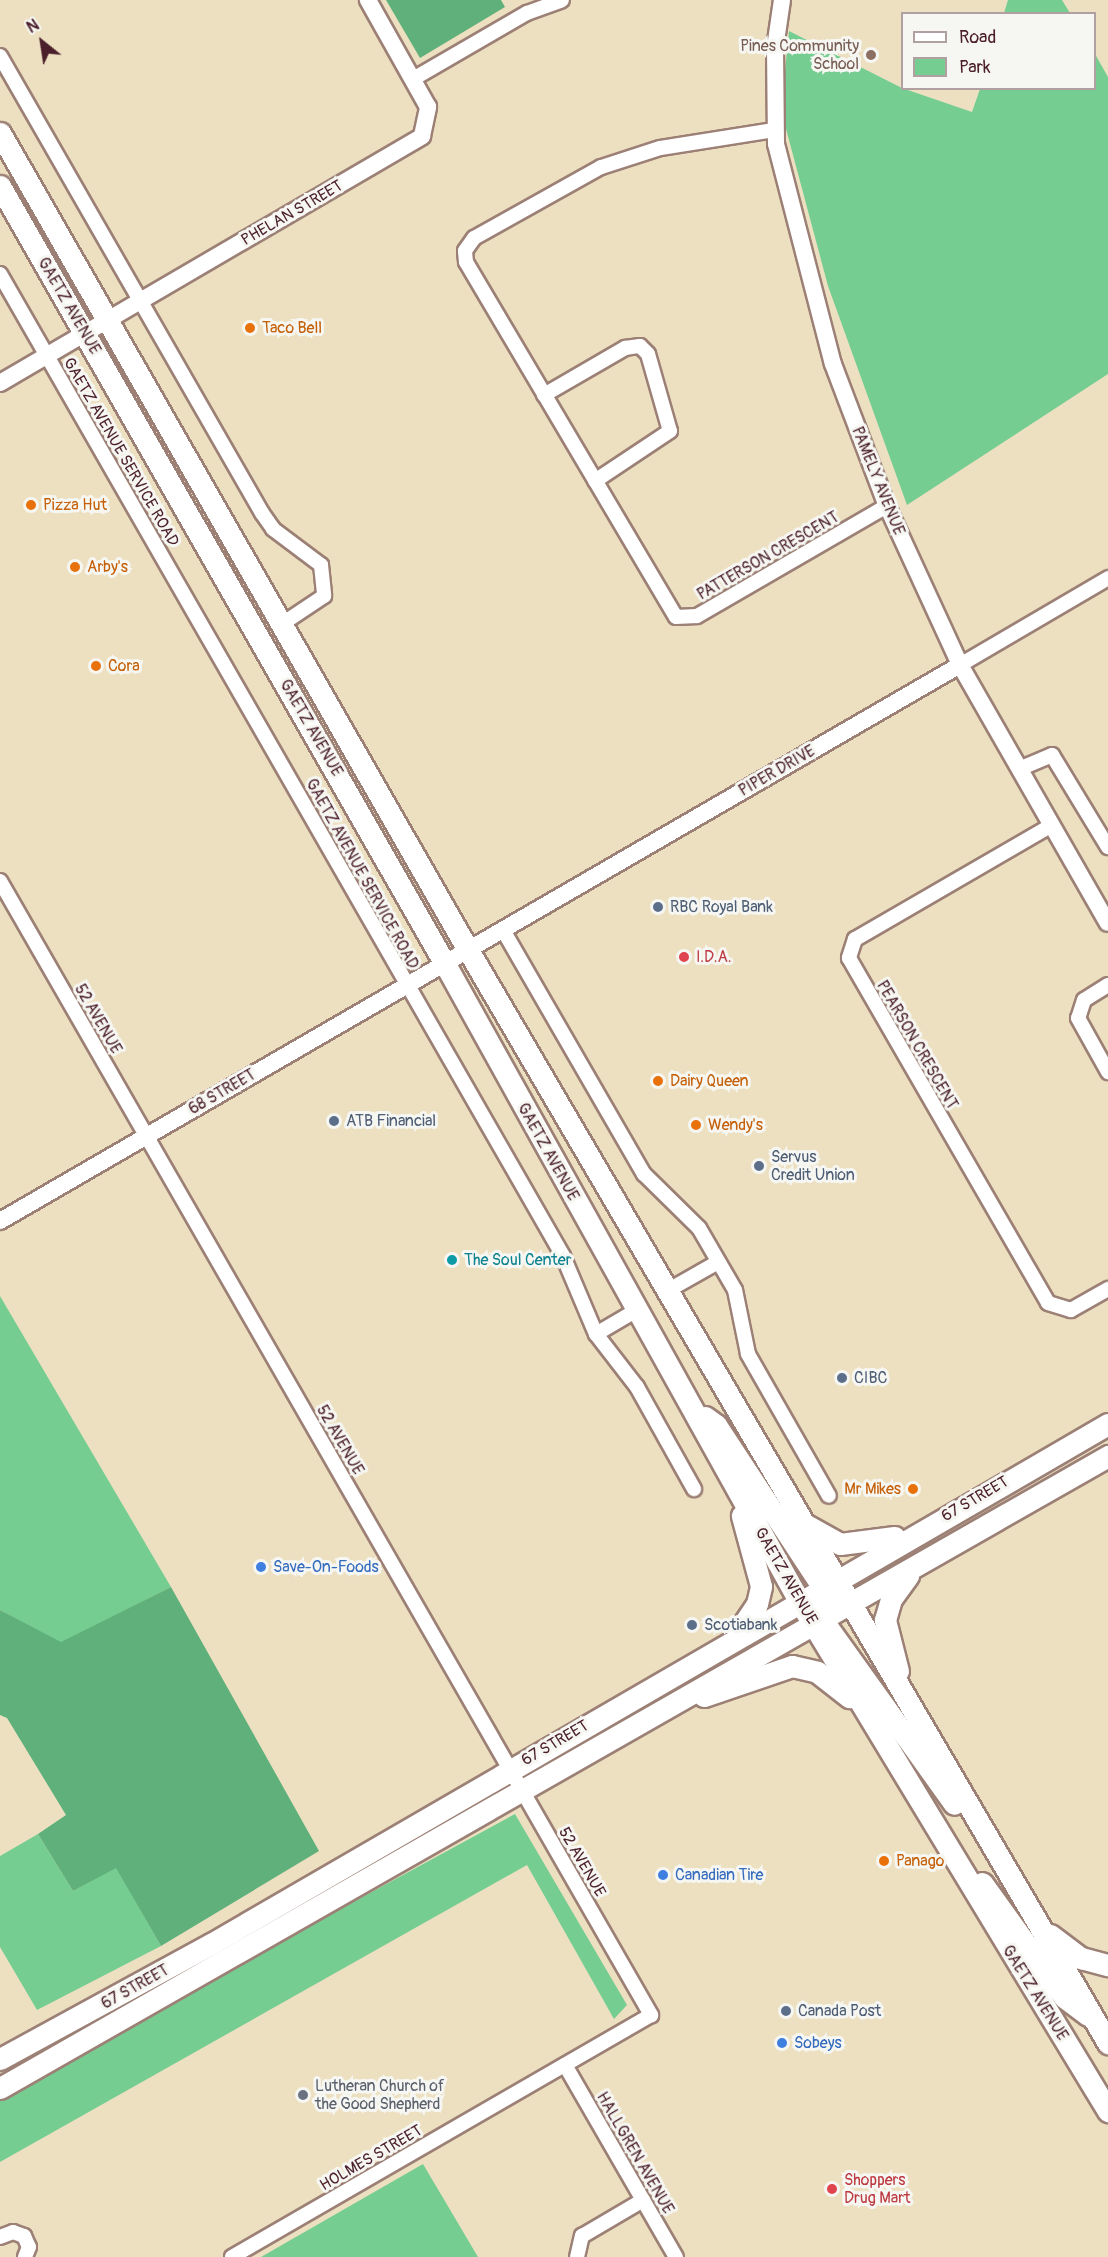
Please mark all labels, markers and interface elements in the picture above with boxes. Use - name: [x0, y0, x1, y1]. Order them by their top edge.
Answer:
- north arrow: [12, 12, 72, 72]
- legend: [901, 12, 1096, 90]
- text: N: [23, 15, 43, 38]
- text: Road: [959, 26, 996, 49]
- place label: Pines Community School: [740, 36, 859, 74]
- marker: Pines Community School: [864, 48, 878, 62]
- text: Park: [959, 56, 991, 79]
- street label: PHELAN STREET: [238, 176, 346, 250]
- street label: GAETZ AVENUE: [33, 254, 105, 358]
- place label: Taco Bell: [262, 318, 322, 338]
- marker: Taco Bell: [243, 321, 257, 335]
- street label: GAETZ AVENUE SERVICE ROAD: [59, 354, 183, 550]
- street label: PAMELY AVENUE: [847, 424, 909, 538]
- place label: Pizza Hut: [43, 495, 107, 515]
- marker: Pizza Hut: [24, 498, 38, 512]
- street label: PATTERSON CRESCENT: [694, 508, 842, 604]
- place label: Arby's: [87, 557, 128, 577]
- marker: Arby's: [68, 560, 82, 574]
- place label: Cora: [108, 656, 140, 676]
- marker: Cora: [89, 659, 103, 673]
- street label: GAETZ AVENUE: [275, 676, 347, 780]
- street label: PIPER DRIVE: [735, 741, 819, 801]
- street label: GAETZ AVENUE SERVICE ROAD: [302, 775, 422, 973]
- place label: RBC Royal Bank: [670, 897, 773, 917]
- marker: RBC Royal Bank: [651, 900, 665, 914]
- place label: I.D.A.: [696, 947, 731, 967]
- marker: I.D.A.: [677, 950, 691, 964]
- street label: PEARSON CRESCENT: [872, 977, 962, 1113]
- street label: 52 AVENUE: [70, 981, 126, 1057]
- street label: 68 STREET: [185, 1065, 259, 1119]
- place label: Dairy Queen: [670, 1071, 749, 1091]
- marker: Dairy Queen: [651, 1074, 665, 1088]
- street label: GAETZ AVENUE: [513, 1100, 583, 1204]
- place label: ATB Financial: [346, 1111, 436, 1131]
- marker: ATB Financial: [327, 1114, 341, 1128]
- place label: Wendy's: [708, 1115, 763, 1135]
- marker: Wendy's: [689, 1118, 703, 1132]
- place label: Servus Credit Union: [771, 1147, 855, 1185]
- marker: Servus Credit Union: [752, 1159, 766, 1173]
- place label: The Soul Center: [464, 1250, 571, 1270]
- marker: The Soul Center: [445, 1253, 459, 1267]
- place label: CIBC: [854, 1368, 887, 1388]
- marker: CIBC: [835, 1371, 849, 1385]
- street label: 52 AVENUE: [312, 1402, 368, 1478]
- street label: 67 STREET: [938, 1472, 1012, 1526]
- place label: Mr Mikes: [844, 1479, 901, 1499]
- marker: Mr Mikes: [906, 1482, 920, 1496]
- street label: GAETZ AVENUE: [750, 1524, 822, 1628]
- place label: Save-On-Foods: [273, 1557, 379, 1577]
- marker: Save-On-Foods: [254, 1560, 268, 1574]
- place label: Scotiabank: [704, 1615, 777, 1635]
- marker: Scotiabank: [685, 1618, 699, 1632]
- street label: 67 STREET: [518, 1716, 592, 1770]
- street label: 52 AVENUE: [554, 1824, 610, 1900]
- place label: Panago: [896, 1851, 944, 1871]
- marker: Panago: [877, 1854, 891, 1868]
- place label: Canadian Tire: [675, 1865, 764, 1885]
- marker: Canadian Tire: [656, 1868, 670, 1882]
- street label: GAETZ AVENUE: [998, 1942, 1072, 2044]
- street label: 67 STREET: [98, 1961, 172, 2013]
- place label: Canada Post: [798, 2001, 881, 2021]
- marker: Canada Post: [779, 2004, 793, 2018]
- place label: Sobeys: [794, 2033, 842, 2053]
- marker: Sobeys: [775, 2036, 789, 2050]
- place label: Lutheran Church of the Good Shepherd: [315, 2076, 444, 2114]
- marker: Lutheran Church of the Good Shepherd: [296, 2088, 310, 2102]
- street label: HALLGREN AVENUE: [592, 2089, 678, 2217]
- street label: HOLMES STREET: [316, 2121, 426, 2195]
- place label: Shoppers Drug Mart: [844, 2170, 910, 2208]
- marker: Shoppers Drug Mart: [825, 2182, 839, 2196]

